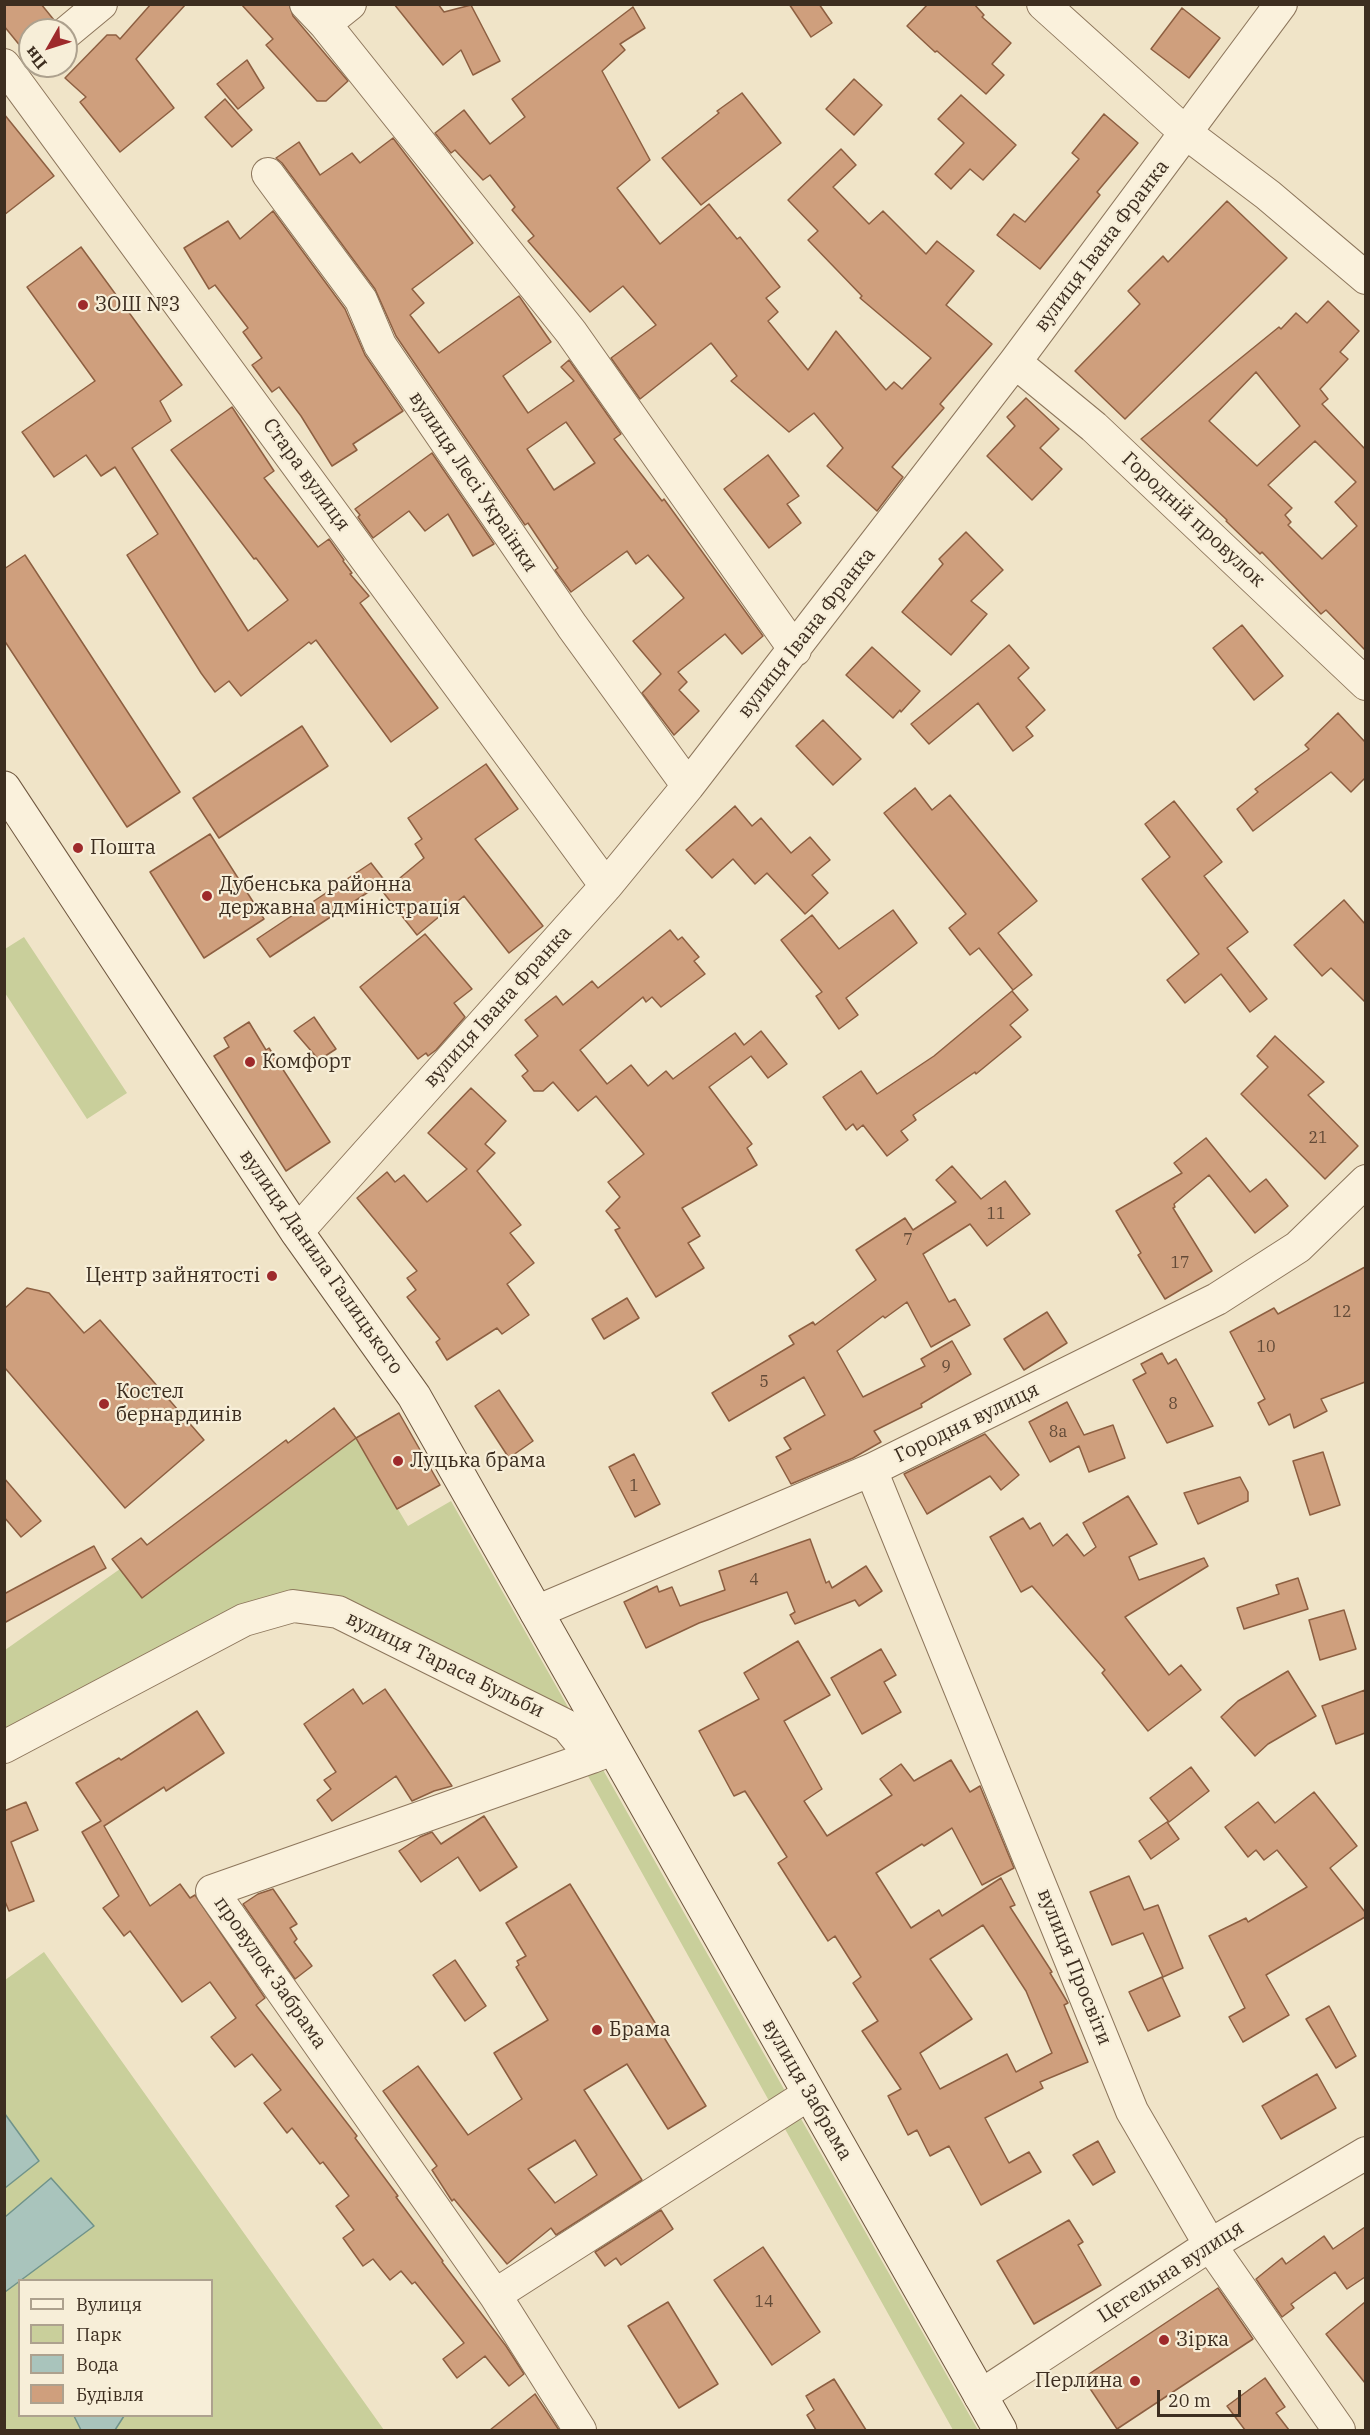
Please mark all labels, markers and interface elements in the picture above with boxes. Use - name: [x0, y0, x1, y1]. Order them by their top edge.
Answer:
- north arrow: [18, 18, 78, 78]
- text: Пн: [20, 43, 51, 74]
- street label: вулиця Івана Франка: [1029, 155, 1175, 337]
- place label: ЗОШ №3: [95, 293, 181, 317]
- marker: ЗОШ №3: [76, 298, 90, 312]
- street label: вулиця Лесі Українки: [404, 387, 542, 577]
- street label: Стара вулиця: [257, 414, 355, 536]
- street label: Городній провулок: [1116, 447, 1270, 593]
- street label: вулиця Івана Франка: [733, 543, 881, 723]
- place label: Пошта: [90, 836, 156, 860]
- marker: Пошта: [71, 841, 85, 855]
- place label: Дубенська районна державна адміністрація: [219, 873, 460, 920]
- marker: Дубенська районна державна адміністрація: [200, 889, 214, 903]
- street label: вулиця Івана Франка: [419, 921, 577, 1093]
- place label: Комфорт: [262, 1050, 351, 1074]
- marker: Комфорт: [243, 1055, 257, 1069]
- house number: 21: [1308, 1128, 1328, 1148]
- street label: вулиця Данила Галицького: [234, 1145, 408, 1379]
- house number: 11: [986, 1204, 1006, 1224]
- house number: 7: [903, 1230, 913, 1250]
- house number: 17: [1170, 1253, 1190, 1273]
- place label: Центр зайнятості: [85, 1264, 260, 1288]
- marker: Центр зайнятості: [265, 1269, 279, 1283]
- house number: 12: [1332, 1302, 1352, 1322]
- house number: 10: [1256, 1337, 1276, 1357]
- house number: 9: [941, 1357, 951, 1377]
- house number: 5: [759, 1372, 769, 1392]
- street label: Городня вулиця: [891, 1378, 1043, 1468]
- place label: Костел бернардинів: [116, 1380, 242, 1427]
- house number: 8: [1168, 1394, 1178, 1414]
- marker: Костел бернардинів: [97, 1397, 111, 1411]
- house number: 8а: [1049, 1422, 1067, 1442]
- place label: Луцька брама: [410, 1449, 546, 1473]
- marker: Луцька брама: [391, 1454, 405, 1468]
- house number: 1: [629, 1476, 639, 1496]
- house number: 4: [749, 1570, 759, 1590]
- street label: вулиця Тараса Бульби: [342, 1607, 548, 1723]
- street label: вулиця Просвіти: [1032, 1885, 1116, 2049]
- street label: провулок Забрама: [208, 1892, 332, 2054]
- street label: вулиця Забрама: [757, 2015, 857, 2165]
- place label: Брама: [609, 2018, 671, 2042]
- marker: Брама: [590, 2023, 604, 2037]
- street label: Цегельна вулиця: [1094, 2216, 1248, 2328]
- legend: [18, 2279, 213, 2417]
- house number: 14: [754, 2292, 774, 2312]
- text: Вулиця: [76, 2293, 142, 2316]
- text: Парк: [76, 2323, 122, 2346]
- place label: Зірка: [1176, 2328, 1229, 2352]
- marker: Зірка: [1157, 2333, 1171, 2347]
- text: Вода: [76, 2353, 119, 2376]
- place label: Перлина: [1035, 2369, 1123, 2393]
- marker: Перлина: [1128, 2374, 1142, 2388]
- scale bar: [1160, 2378, 1244, 2416]
- text: Будівля: [76, 2383, 144, 2406]
- text: 20 m: [1168, 2389, 1211, 2412]

